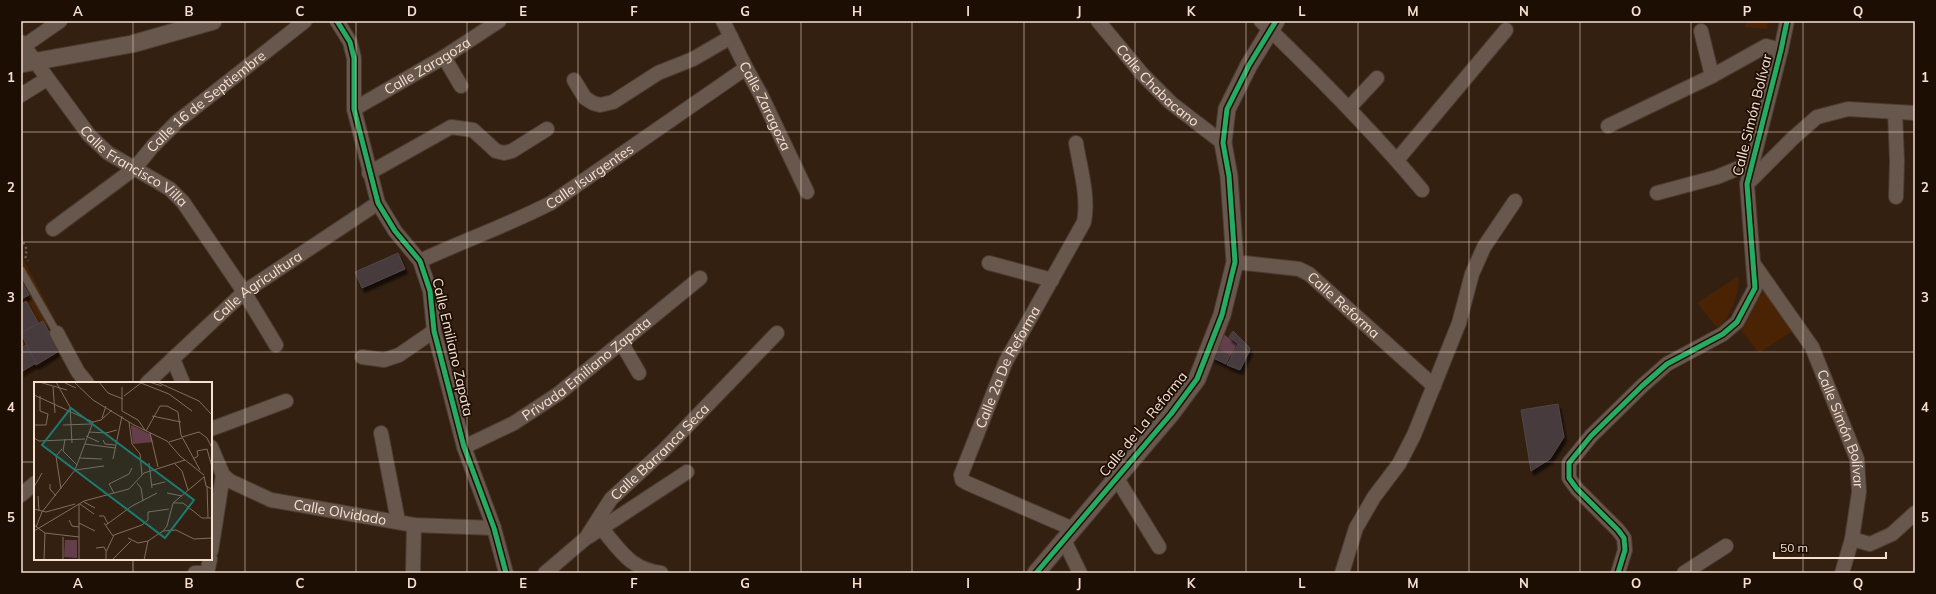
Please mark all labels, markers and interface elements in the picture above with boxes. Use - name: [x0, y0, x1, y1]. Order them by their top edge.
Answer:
- text: A: [73, 3, 83, 19]
- text: B: [185, 3, 194, 19]
- text: C: [296, 3, 305, 19]
- text: D: [407, 3, 417, 19]
- text: E: [519, 3, 527, 19]
- text: F: [630, 3, 638, 19]
- text: G: [740, 3, 750, 19]
- text: H: [852, 3, 862, 19]
- text: I: [966, 3, 970, 19]
- text: J: [1077, 3, 1081, 19]
- text: K: [1187, 3, 1197, 19]
- text: L: [1298, 3, 1306, 19]
- text: M: [1407, 3, 1419, 19]
- text: N: [1519, 3, 1529, 19]
- text: O: [1631, 3, 1641, 19]
- text: P: [1743, 3, 1752, 19]
- text: Q: [1853, 3, 1863, 19]
- street label: Calle Zaragoza: [381, 33, 474, 99]
- street label: Calle Chabacano: [1112, 40, 1203, 130]
- street label: Calle 16 de Septiembre: [143, 47, 269, 156]
- street label: Calle Simón Bolívar: [1728, 51, 1776, 178]
- street label: Calle Zaragoza: [735, 58, 795, 154]
- text: 1: [7, 69, 15, 85]
- text: 1: [1921, 69, 1929, 85]
- street label: Calle Francisco Villa: [76, 122, 192, 211]
- street label: Calle Isurgentes: [543, 140, 637, 213]
- text: 2: [7, 179, 15, 195]
- text: 2: [1921, 179, 1929, 195]
- street label: Calle Agricultura: [209, 247, 305, 326]
- street label: Calle Reforma: [1304, 268, 1384, 342]
- street label: Calle Emiliano Zapata: [428, 276, 478, 418]
- text: 3: [7, 289, 15, 305]
- text: 3: [1921, 289, 1929, 305]
- street label: Calle 2a De Reforma: [971, 303, 1044, 431]
- street label: Privada Emiliano Zapata: [518, 313, 655, 424]
- street label: Calle Simón Bolívar: [1813, 367, 1868, 490]
- street label: Calle de La Reforma: [1095, 368, 1191, 480]
- inset map: [34, 382, 212, 560]
- text: 4: [7, 399, 15, 415]
- text: 4: [1921, 399, 1929, 415]
- street label: Calle Barranca Seca: [607, 400, 713, 504]
- street label: Calle Olvidado: [292, 495, 388, 529]
- text: 5: [7, 509, 15, 525]
- text: 5: [1921, 509, 1929, 525]
- scale bar: [1774, 534, 1886, 560]
- text: 50 m: [1780, 540, 1808, 555]
- text: A: [73, 575, 83, 591]
- text: B: [185, 575, 194, 591]
- text: C: [296, 575, 305, 591]
- text: D: [407, 575, 417, 591]
- text: E: [519, 575, 527, 591]
- text: F: [630, 575, 638, 591]
- text: G: [740, 575, 750, 591]
- text: H: [852, 575, 862, 591]
- text: I: [966, 575, 970, 591]
- text: J: [1077, 575, 1081, 591]
- text: K: [1187, 575, 1197, 591]
- text: L: [1298, 575, 1306, 591]
- text: M: [1407, 575, 1419, 591]
- text: N: [1519, 575, 1529, 591]
- text: O: [1631, 575, 1641, 591]
- text: P: [1743, 575, 1752, 591]
- text: Q: [1853, 575, 1863, 591]

